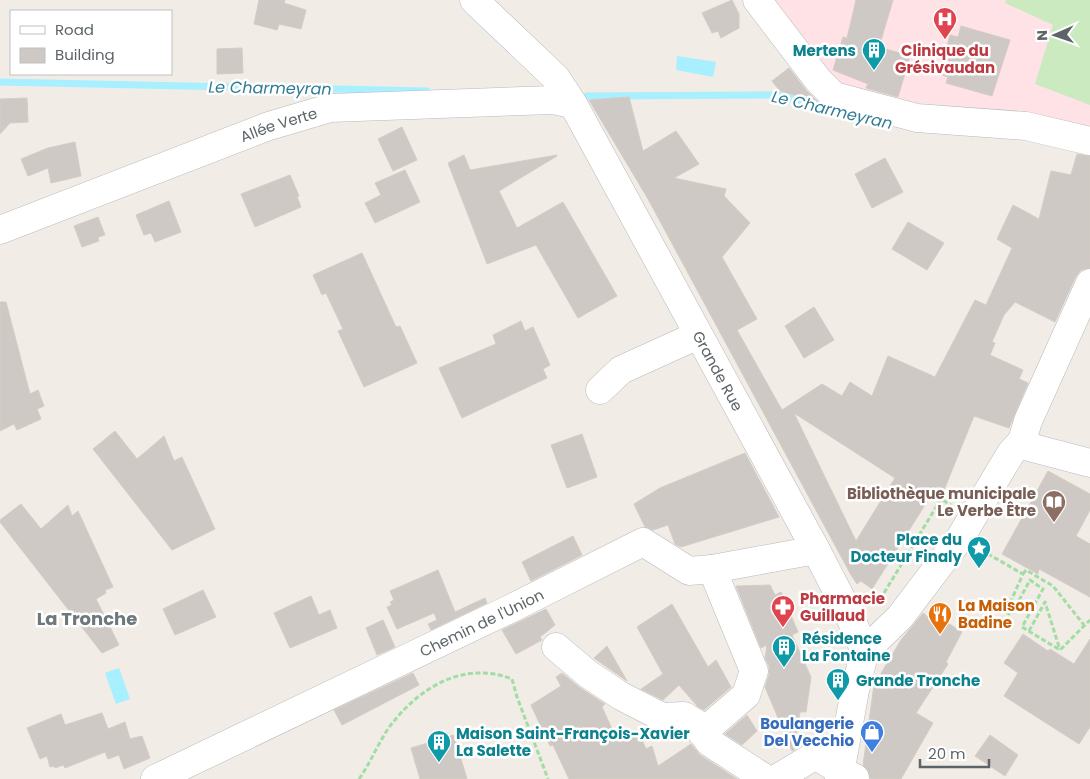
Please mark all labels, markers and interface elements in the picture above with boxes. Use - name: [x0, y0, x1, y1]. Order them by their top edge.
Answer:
- hospital icon: Clinique du Grésivaudan: [932, 6, 958, 40]
- legend: [10, 10, 172, 75]
- north arrow: [1030, 10, 1080, 60]
- text: Road: [55, 19, 94, 40]
- text: N: [1032, 30, 1052, 41]
- building icon: Mertens: [861, 37, 887, 71]
- place label: Mertens: [793, 40, 856, 61]
- place label: Clinique du Grésivaudan: [895, 40, 995, 78]
- text: Building: [55, 44, 115, 65]
- water label: Le Charmeyran: [208, 75, 332, 101]
- water label: Le Charmeyran: [769, 85, 895, 135]
- street label: Allée Verte: [237, 102, 320, 147]
- street label: Grande Rue: [688, 327, 749, 415]
- place label: Bibliothèque municipale Le Verbe Être: [847, 483, 1036, 521]
- library icon: Bibliothèque municipale Le Verbe Être: [1041, 489, 1067, 523]
- place label: Place du Docteur Finaly: [851, 529, 963, 567]
- place icon: Place du Docteur Finaly: [966, 535, 992, 569]
- street label: Chemin de l'Union: [416, 583, 547, 661]
- place label: Pharmacie Guillaud: [800, 588, 885, 626]
- pharmacy icon: Pharmacie Guillaud: [770, 594, 796, 628]
- place label: La Maison Badine: [958, 595, 1035, 633]
- restaurant icon: La Maison Badine: [927, 601, 953, 635]
- district label: La Tronche: [37, 606, 137, 631]
- place label: Résidence La Fontaine: [802, 628, 890, 666]
- building icon: Résidence La Fontaine: [771, 634, 797, 668]
- building icon: Grande Tronche: [825, 667, 851, 701]
- place label: Grande Tronche: [856, 670, 980, 691]
- place label: Boulangerie Del Vecchio: [760, 713, 854, 751]
- shop icon: Boulangerie Del Vecchio: [859, 719, 885, 753]
- place label: Maison Saint-François-Xavier La Salette: [456, 723, 690, 761]
- building icon: Maison Saint-François-Xavier La Salette: [426, 729, 452, 763]
- scale bar: [920, 736, 989, 768]
- text: 20 m: [928, 743, 966, 764]

